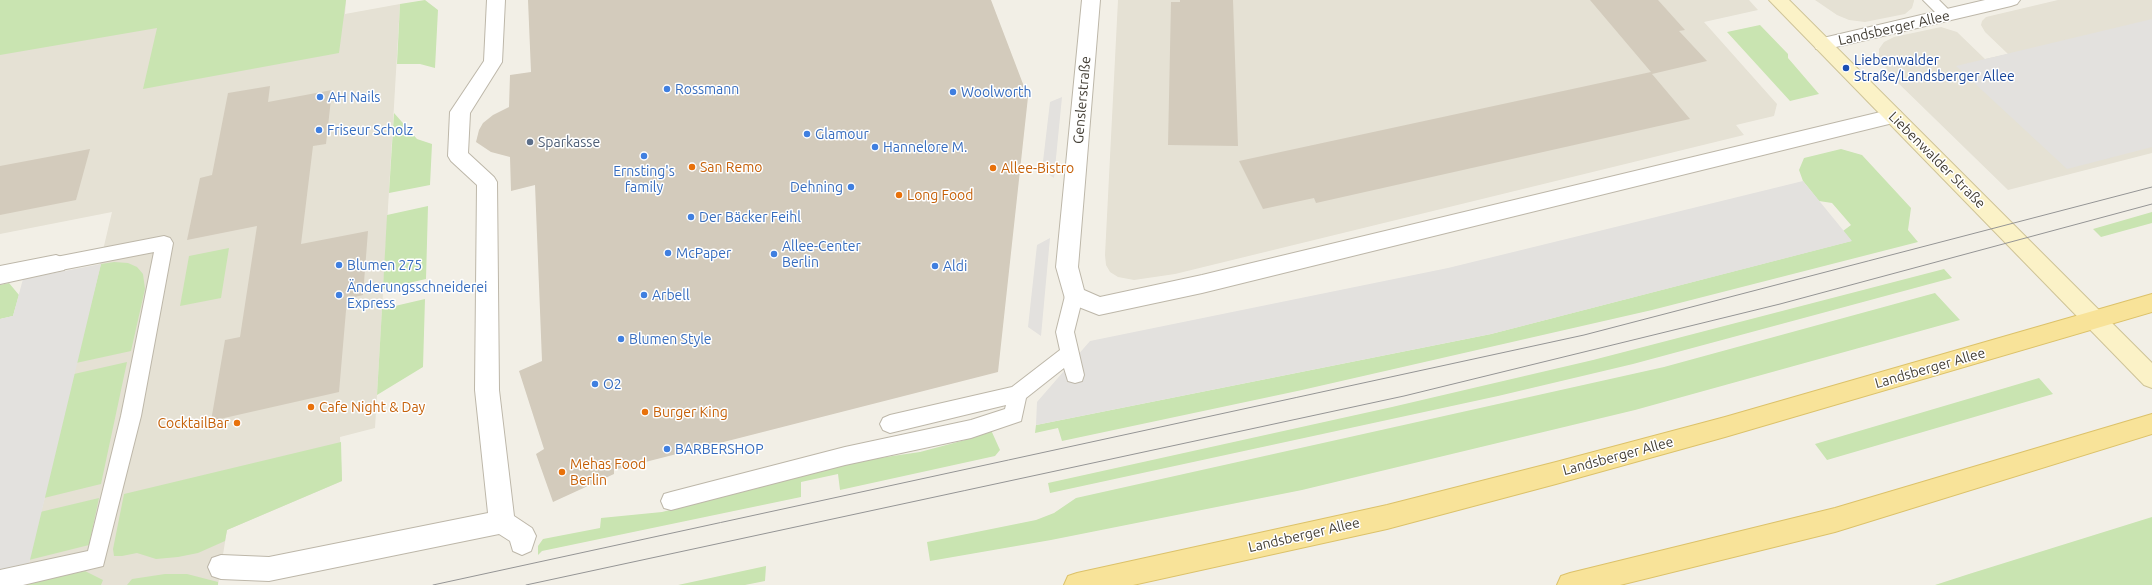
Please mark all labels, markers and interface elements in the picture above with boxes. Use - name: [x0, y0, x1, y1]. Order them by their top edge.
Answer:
- street label: Landsberger Allee: [1837, 7, 1951, 49]
- place label: Liebenwalder Straße/Landsberger Allee: [1854, 52, 2015, 84]
- street label: Genslerstraße: [1070, 55, 1094, 145]
- marker: Liebenwalder Straße/Landsberger Allee: [1841, 63, 1851, 73]
- place label: Rossmann: [675, 81, 739, 97]
- marker: Rossmann: [662, 84, 672, 94]
- place label: Woolworth: [961, 84, 1032, 100]
- marker: Woolworth: [948, 87, 958, 97]
- place label: AH Nails: [328, 89, 380, 105]
- marker: AH Nails: [315, 92, 325, 102]
- street label: Liebenwalder Straße: [1885, 108, 1989, 212]
- place label: Friseur Scholz: [327, 122, 413, 138]
- marker: Friseur Scholz: [314, 125, 324, 135]
- place label: Glamour: [815, 126, 869, 142]
- marker: Glamour: [802, 129, 812, 139]
- place label: Sparkasse: [538, 134, 600, 150]
- marker: Sparkasse: [525, 137, 535, 147]
- place label: Hannelore M.: [883, 139, 967, 155]
- marker: Hannelore M.: [870, 142, 880, 152]
- marker: Ernsting's family: [639, 151, 649, 161]
- place label: San Remo: [700, 159, 762, 175]
- place label: Allee-Bistro: [1001, 160, 1074, 176]
- marker: San Remo: [687, 162, 697, 172]
- place label: Ernsting's family: [613, 163, 675, 196]
- marker: Allee-Bistro: [988, 163, 998, 173]
- place label: Dehning: [790, 179, 843, 195]
- marker: Dehning: [846, 182, 856, 192]
- place label: Long Food: [907, 187, 973, 203]
- marker: Long Food: [894, 190, 904, 200]
- place label: Der Bäcker Feihl: [699, 209, 801, 225]
- marker: Der Bäcker Feihl: [686, 212, 696, 222]
- place label: Allee-Center Berlin: [782, 238, 861, 270]
- place label: McPaper: [676, 245, 731, 261]
- marker: McPaper: [663, 248, 673, 258]
- marker: Allee-Center Berlin: [769, 249, 779, 259]
- place label: Blumen 275: [347, 257, 422, 273]
- place label: Aldi: [943, 258, 967, 274]
- marker: Blumen 275: [334, 260, 344, 270]
- marker: Aldi: [930, 261, 940, 271]
- place label: Änderungsschneiderei Express: [347, 279, 487, 312]
- place label: Arbell: [652, 287, 690, 303]
- marker: Änderungsschneiderei Express: [334, 290, 344, 300]
- marker: Arbell: [639, 290, 649, 300]
- place label: Blumen Style: [629, 331, 712, 347]
- marker: Blumen Style: [616, 334, 626, 344]
- street label: Landsberger Allee: [1873, 344, 1987, 392]
- place label: O2: [603, 376, 622, 392]
- marker: O2: [590, 379, 600, 389]
- place label: Cafe Night & Day: [319, 399, 425, 415]
- marker: Cafe Night & Day: [306, 402, 316, 412]
- place label: Burger King: [653, 404, 728, 420]
- marker: Burger King: [640, 407, 650, 417]
- place label: CocktailBar: [158, 415, 229, 431]
- marker: CocktailBar: [232, 418, 242, 428]
- street label: Landsberger Allee: [1561, 433, 1675, 479]
- place label: BARBERSHOP: [675, 441, 764, 457]
- marker: BARBERSHOP: [662, 444, 672, 454]
- place label: Mehas Food Berlin: [570, 456, 646, 488]
- marker: Mehas Food Berlin: [557, 467, 567, 477]
- street label: Landsberger Allee: [1247, 514, 1361, 556]

